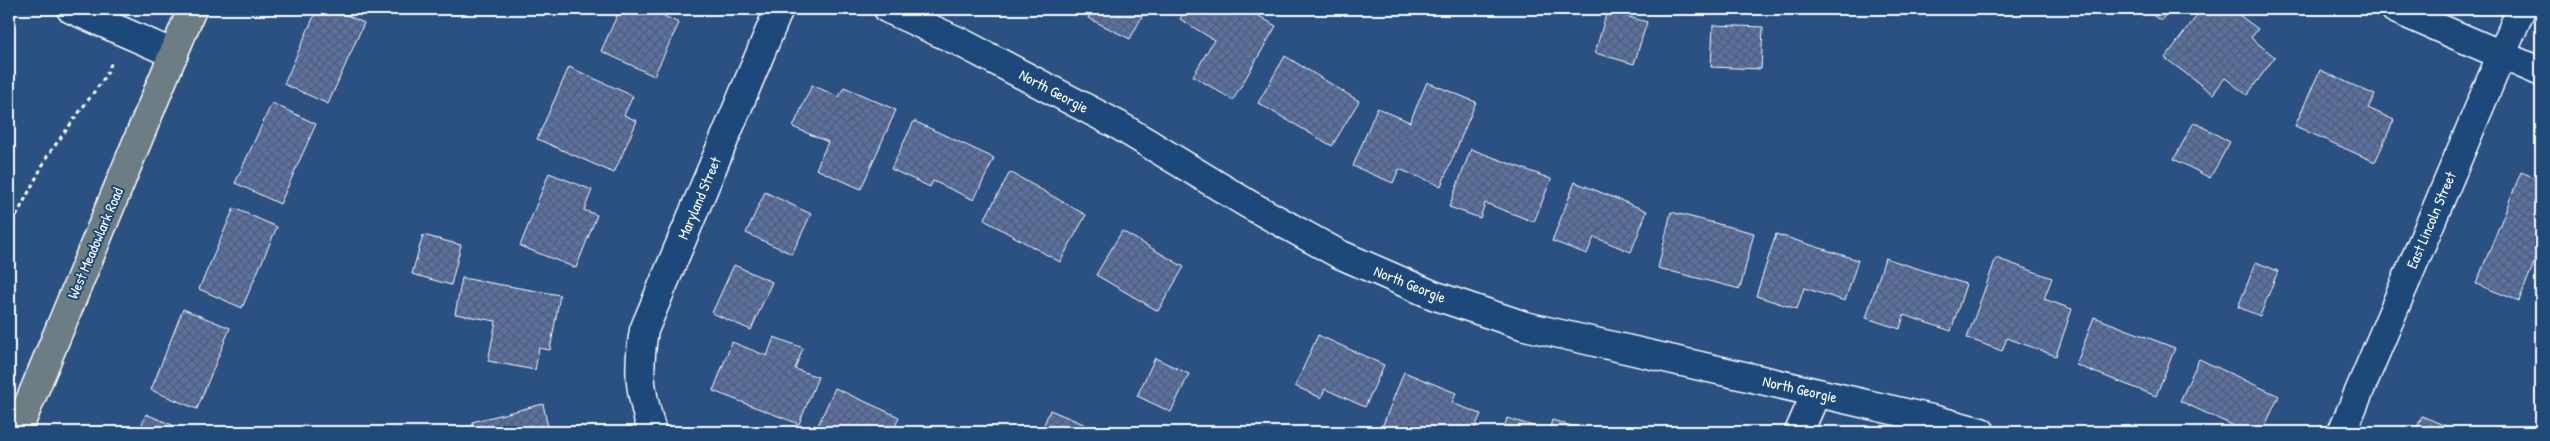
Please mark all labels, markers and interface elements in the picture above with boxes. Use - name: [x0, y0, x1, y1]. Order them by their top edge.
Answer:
- street label: North Georgie: [1016, 64, 1092, 118]
- street label: Maryland Street: [672, 153, 726, 243]
- street label: East Lincoln Street: [2401, 167, 2461, 272]
- street label: West Meadowlark Road: [62, 184, 128, 302]
- street label: North Georgie: [1371, 260, 1449, 308]
- street label: North Georgie: [1761, 370, 1839, 408]

